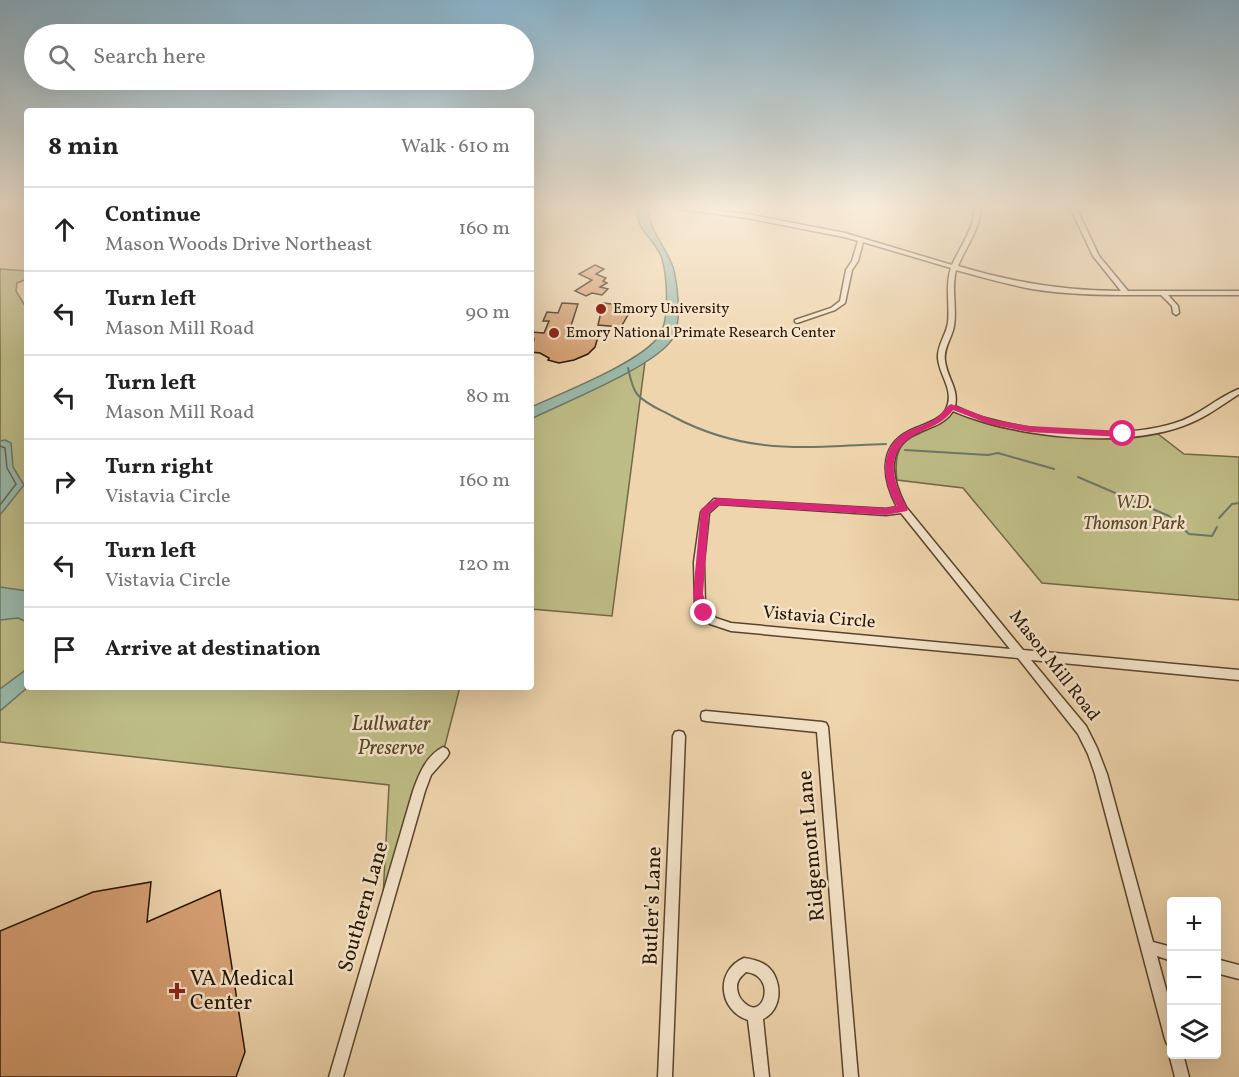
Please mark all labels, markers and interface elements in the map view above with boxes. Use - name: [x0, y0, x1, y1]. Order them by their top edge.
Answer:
- search box: [24, 24, 534, 90]
- icon: search: [45, 41, 78, 74]
- text: Search here: [93, 42, 206, 73]
- text: 8 min: [48, 129, 119, 165]
- text: Walk · 610 m: [401, 133, 510, 161]
- text: Continue: [105, 200, 201, 231]
- icon: ahead: [48, 213, 81, 246]
- text: 160 m: [458, 215, 510, 243]
- text: Mason Woods Drive Northeast: [105, 231, 372, 259]
- text: Turn left: [105, 284, 196, 315]
- icon: left: [48, 297, 81, 330]
- text: 90 m: [466, 299, 510, 327]
- place label: Emory University: [613, 299, 729, 320]
- marker: Emory University: [594, 302, 608, 316]
- text: Mason Mill Road: [105, 315, 254, 343]
- place label: Emory National Primate Research Center: [566, 323, 836, 344]
- marker: Emory National Primate Research Center: [547, 326, 561, 340]
- text: Turn left: [105, 368, 196, 399]
- icon: left: [48, 381, 81, 414]
- text: 80 m: [466, 383, 510, 411]
- text: Mason Mill Road: [105, 399, 254, 427]
- route start: [1109, 420, 1135, 446]
- text: Turn right: [105, 452, 213, 483]
- icon: right: [48, 465, 81, 498]
- text: 160 m: [458, 467, 510, 495]
- text: Vistavia Circle: [105, 483, 231, 511]
- park label: W.D. Thomson Park: [1083, 491, 1185, 537]
- text: Turn left: [105, 536, 196, 567]
- icon: left: [48, 549, 81, 582]
- text: 120 m: [458, 551, 510, 579]
- text: Vistavia Circle: [105, 567, 231, 595]
- route end: [690, 599, 716, 625]
- street label: Vistavia Circle: [762, 601, 876, 635]
- street label: Mason Mill Road: [1003, 605, 1105, 727]
- icon: arrive: [48, 633, 81, 666]
- text: Arrive at destination: [105, 634, 321, 665]
- park label: Lullwater Preserve: [351, 710, 431, 763]
- street label: Ridgemont Lane: [791, 769, 833, 923]
- street label: Southern Lane: [331, 838, 397, 976]
- street label: Butler's Lane: [636, 846, 670, 966]
- map controls: [1167, 897, 1221, 1059]
- button: +: [1167, 897, 1221, 951]
- button: −: [1167, 951, 1221, 1005]
- place label: VA Medical Center: [190, 965, 294, 1018]
- marker: VA Medical Center: [168, 982, 186, 1000]
- button: layers: [1167, 1005, 1221, 1059]

